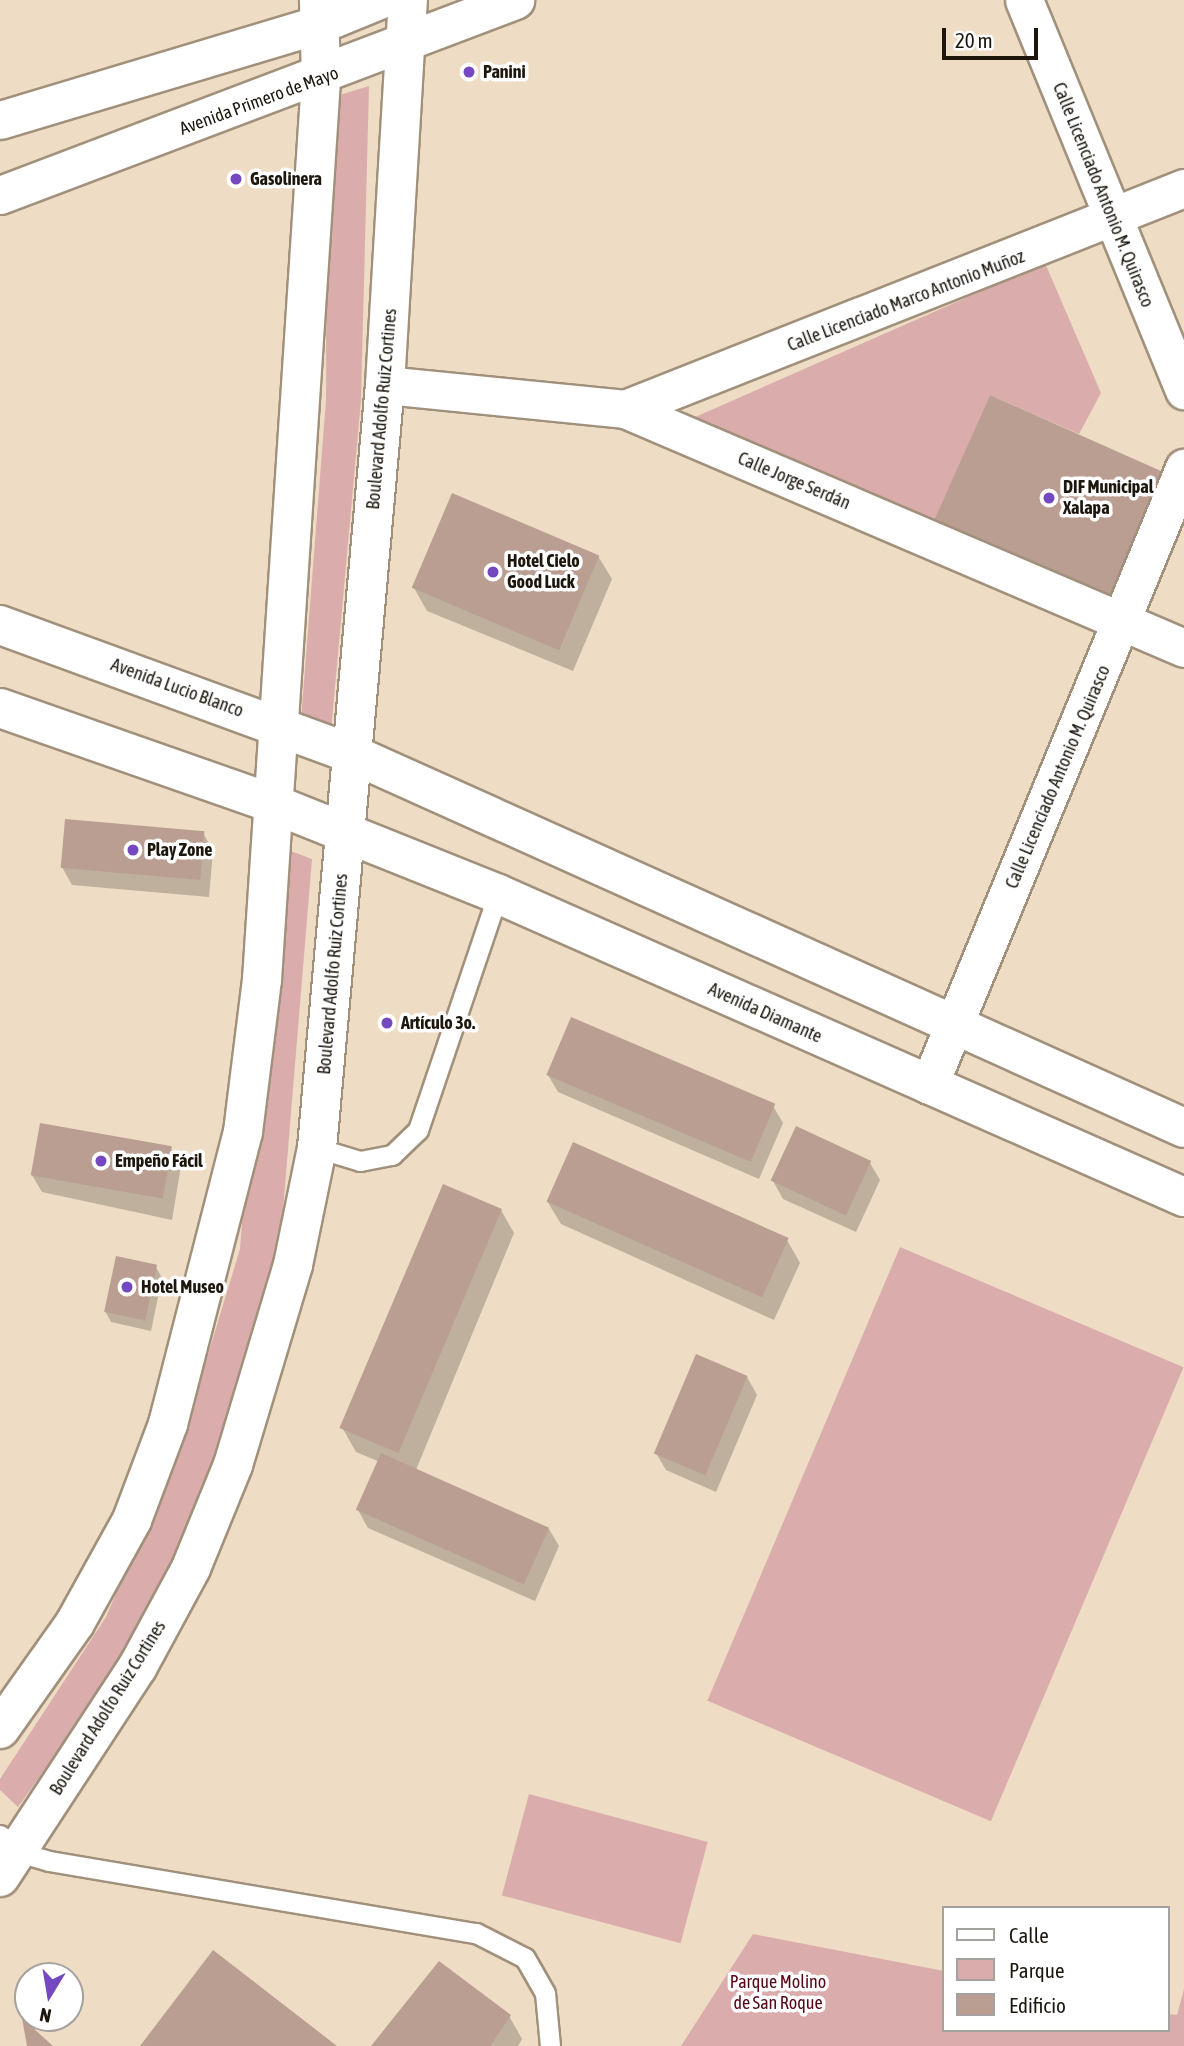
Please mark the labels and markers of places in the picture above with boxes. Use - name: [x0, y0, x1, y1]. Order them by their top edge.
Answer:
- place label: Panini: [483, 61, 526, 83]
- marker: Panini: [461, 64, 477, 80]
- place label: Gasolinera: [250, 168, 322, 190]
- marker: Gasolinera: [228, 171, 244, 187]
- place label: DIF Municipal Xalapa: [1063, 477, 1153, 520]
- marker: DIF Municipal Xalapa: [1041, 490, 1057, 506]
- place label: Hotel Cielo Good Luck: [507, 551, 580, 594]
- marker: Hotel Cielo Good Luck: [485, 564, 501, 580]
- place label: Play Zone: [147, 839, 212, 861]
- marker: Play Zone: [125, 842, 141, 858]
- place label: Artículo 3o.: [401, 1012, 475, 1034]
- marker: Artículo 3o.: [379, 1015, 395, 1031]
- place label: Empeño Fácil: [115, 1150, 203, 1172]
- marker: Empeño Fácil: [93, 1153, 109, 1169]
- place label: Hotel Museo: [141, 1276, 224, 1298]
- marker: Hotel Museo: [119, 1279, 135, 1295]

